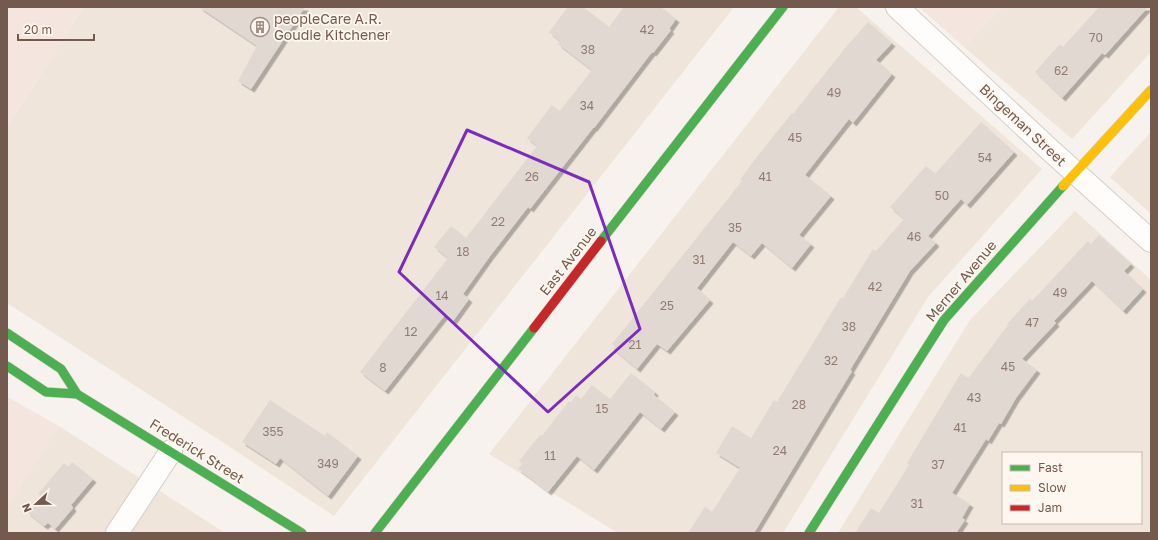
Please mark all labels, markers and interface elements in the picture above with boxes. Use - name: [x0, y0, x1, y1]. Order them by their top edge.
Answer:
- place label: peopleCare A.R. Goudie Kitchener: [274, 10, 391, 43]
- scale bar: [18, 16, 94, 42]
- building icon: peopleCare A.R. Goudie Kitchener: [249, 16, 271, 38]
- text: 20 m: [24, 22, 52, 37]
- house number: 42: [640, 22, 654, 37]
- house number: 70: [1089, 30, 1103, 45]
- house number: 38: [581, 42, 595, 57]
- house number: 62: [1054, 63, 1068, 78]
- street label: Bingeman Street: [976, 80, 1070, 169]
- house number: 49: [827, 85, 841, 100]
- house number: 34: [580, 98, 594, 113]
- house number: 45: [788, 130, 802, 145]
- house number: 54: [978, 150, 992, 165]
- house number: 26: [525, 169, 539, 184]
- house number: 41: [758, 169, 772, 184]
- house number: 50: [935, 188, 949, 203]
- house number: 22: [491, 214, 505, 229]
- house number: 35: [728, 220, 742, 235]
- street label: East Avenue: [536, 223, 600, 298]
- house number: 46: [907, 229, 921, 244]
- street label: Merner Avenue: [922, 237, 1000, 325]
- house number: 18: [456, 244, 470, 259]
- house number: 31: [693, 252, 706, 267]
- house number: 42: [868, 279, 882, 294]
- house number: 49: [1053, 285, 1067, 300]
- house number: 14: [435, 288, 449, 303]
- house number: 25: [660, 298, 674, 313]
- house number: 47: [1025, 315, 1039, 330]
- house number: 38: [842, 319, 856, 334]
- house number: 12: [405, 324, 417, 339]
- house number: 21: [629, 337, 642, 352]
- house number: 32: [824, 353, 838, 368]
- house number: 45: [1001, 359, 1015, 374]
- house number: 8: [379, 360, 387, 375]
- house number: 43: [967, 390, 981, 405]
- house number: 28: [792, 397, 806, 412]
- house number: 15: [596, 401, 608, 416]
- street label: Frederick Street: [147, 415, 248, 486]
- house number: 41: [953, 420, 967, 435]
- house number: 355: [263, 424, 284, 439]
- house number: 24: [773, 443, 787, 458]
- house number: 11: [544, 448, 556, 463]
- legend: [1002, 452, 1142, 524]
- house number: 349: [317, 456, 339, 471]
- house number: 37: [931, 457, 945, 472]
- text: Fast: [1038, 460, 1063, 475]
- text: Slow: [1038, 480, 1066, 495]
- north arrow: [16, 484, 56, 524]
- house number: 31: [911, 496, 924, 511]
- text: Jam: [1038, 500, 1062, 515]
- text: N: [19, 502, 34, 514]

